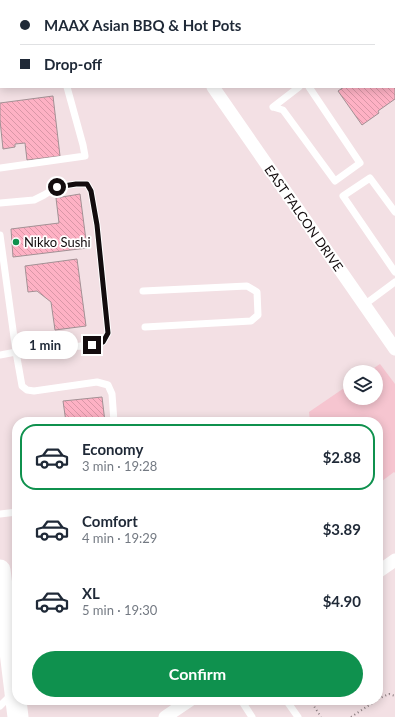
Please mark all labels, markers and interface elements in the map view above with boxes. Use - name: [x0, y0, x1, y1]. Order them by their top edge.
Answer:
- text: MAAX Asian BBQ & Hot Pots: [44, 16, 241, 34]
- text: Drop-off: [44, 55, 102, 73]
- street label: EAST FALCON DRIVE: [261, 162, 347, 274]
- route start: [48, 178, 66, 196]
- place label: Nikko Sushi: [24, 234, 91, 250]
- marker: Nikko Sushi: [11, 237, 21, 247]
- callout: 1 min: [12, 331, 78, 359]
- route end: [83, 336, 101, 354]
- text: 1 min: [29, 337, 61, 353]
- map controls: [343, 365, 383, 405]
- button: layers: [343, 365, 383, 405]
- icon: car: [34, 439, 70, 475]
- text: Economy: [82, 440, 143, 458]
- text: $2.88: [323, 448, 361, 466]
- text: 3 min · 19:28: [82, 458, 157, 474]
- icon: car: [34, 511, 70, 547]
- text: Comfort: [82, 512, 138, 530]
- text: $3.89: [323, 520, 361, 538]
- text: 4 min · 19:29: [82, 530, 157, 546]
- icon: car: [34, 583, 70, 619]
- text: XL: [82, 584, 100, 602]
- text: $4.90: [323, 592, 361, 610]
- text: 5 min · 19:30: [82, 602, 157, 618]
- button: Confirm: [32, 651, 363, 697]

